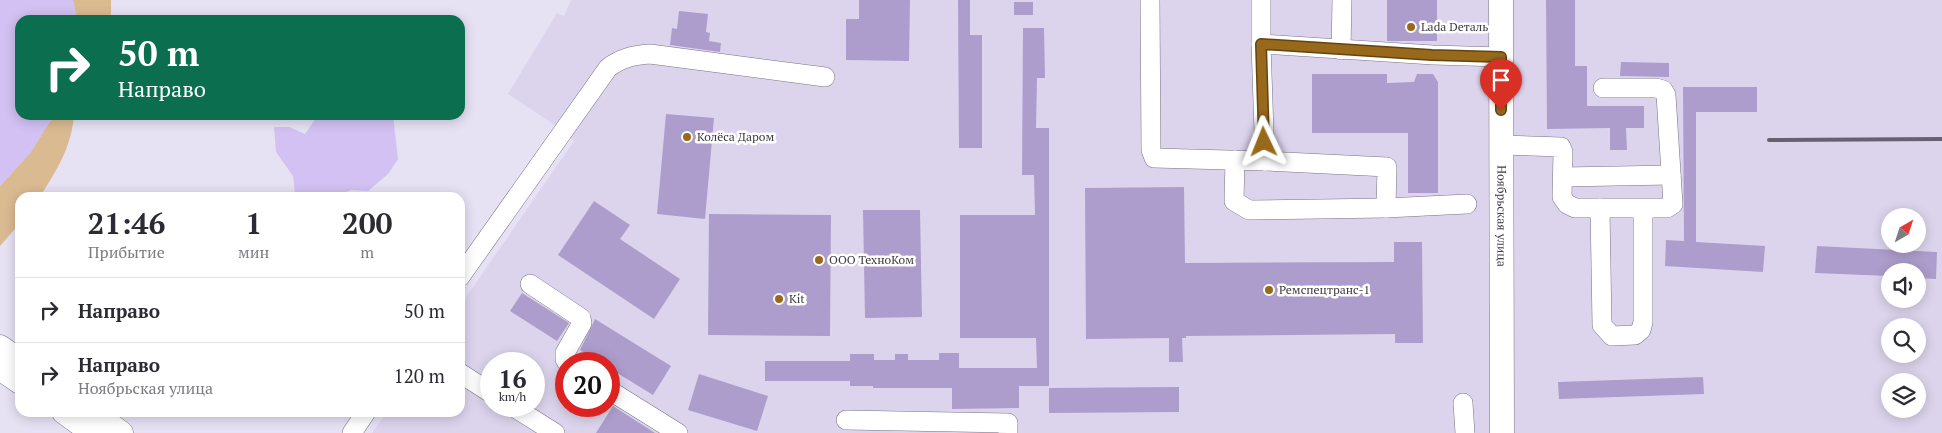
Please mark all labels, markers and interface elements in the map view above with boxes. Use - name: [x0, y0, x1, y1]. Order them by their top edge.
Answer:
- place label: Lada Dеталь: [1421, 19, 1488, 34]
- marker: Lada Dеталь: [1405, 21, 1417, 33]
- text: 50 m: [118, 30, 199, 76]
- icon: right: [35, 35, 100, 100]
- pin: [1480, 59, 1522, 110]
- icon: arrive: [1487, 66, 1515, 94]
- text: Направо: [118, 74, 206, 103]
- position arrow: [1237, 115, 1289, 167]
- place label: Колёса Даром: [697, 129, 774, 144]
- marker: Колёса Даром: [681, 131, 693, 143]
- street label: Ноябрьская улица: [1494, 165, 1510, 267]
- text: 21:46: [87, 203, 166, 243]
- text: 1: [245, 203, 262, 243]
- text: 200: [342, 203, 393, 243]
- north arrow: [1881, 208, 1926, 252]
- map controls: [1881, 208, 1926, 418]
- text: Прибытие: [88, 241, 165, 263]
- text: мин: [238, 241, 269, 263]
- text: m: [360, 241, 374, 263]
- place label: ООО ТехноКом: [829, 252, 914, 267]
- marker: ООО ТехноКом: [813, 254, 825, 266]
- button: sound: [1881, 263, 1926, 308]
- place label: Ремспецтранс-1: [1279, 282, 1370, 297]
- marker: Ремспецтранс-1: [1263, 284, 1275, 296]
- place label: Kit: [789, 291, 805, 306]
- marker: Kit: [773, 293, 785, 305]
- icon: right: [35, 296, 63, 324]
- text: Направо: [78, 298, 160, 323]
- text: 50 m: [404, 298, 445, 323]
- button: search: [1881, 318, 1926, 363]
- text: Направо: [78, 352, 160, 377]
- speed limit sign: 20: [555, 352, 620, 417]
- icon: right: [35, 361, 63, 389]
- text: 16: [498, 362, 527, 395]
- text: 120 m: [394, 363, 445, 388]
- button: layers: [1881, 373, 1926, 418]
- text: Ноябрьская улица: [78, 377, 213, 399]
- text: km/h: [499, 389, 526, 404]

